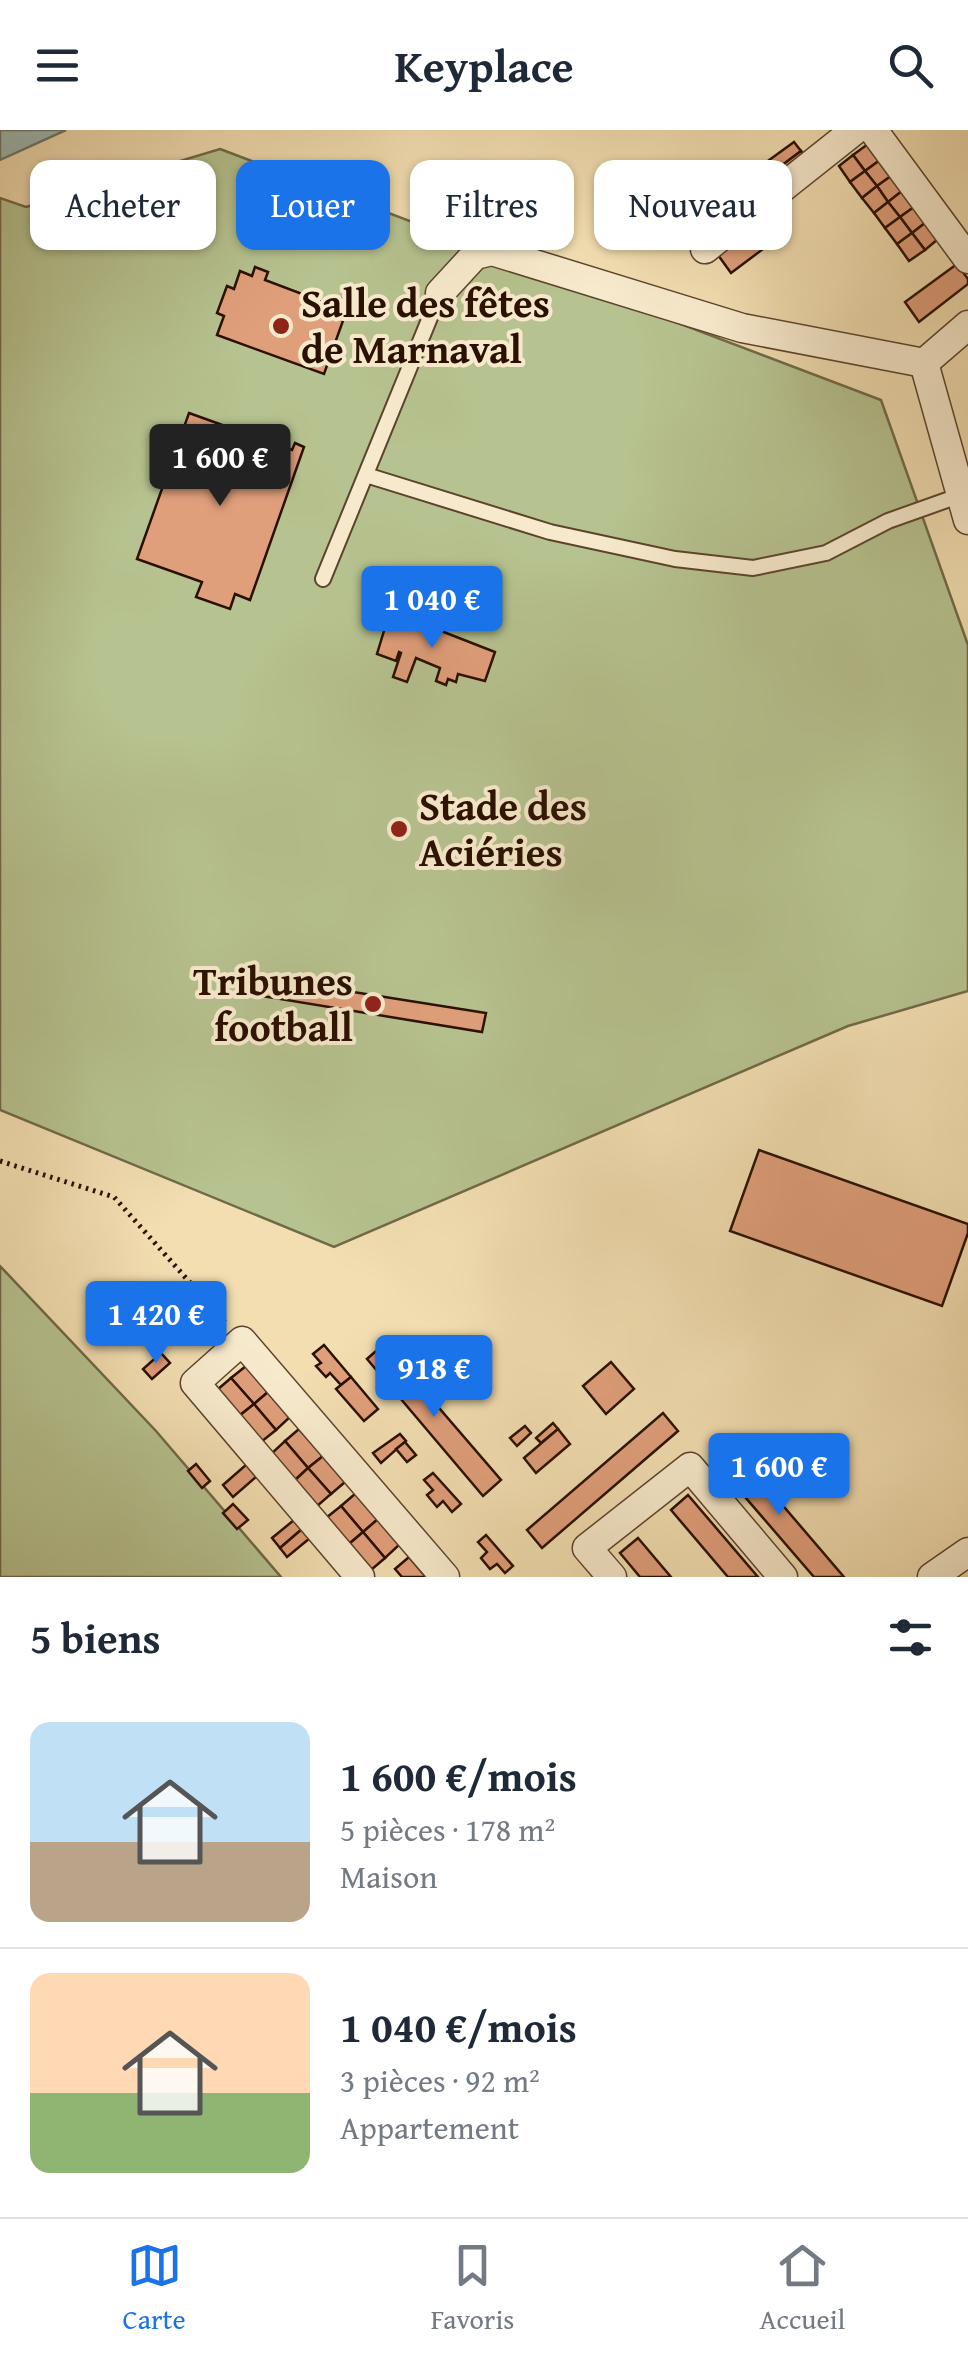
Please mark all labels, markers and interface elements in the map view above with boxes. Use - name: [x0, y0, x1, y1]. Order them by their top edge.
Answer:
- text: Keyplace: [394, 33, 574, 98]
- icon: menu: [30, 38, 85, 93]
- icon: search: [883, 38, 938, 93]
- chip: Acheter: [30, 160, 216, 250]
- chip: Louer: [236, 160, 390, 250]
- chip: Filtres: [410, 160, 574, 250]
- chip: Nouveau: [594, 160, 792, 250]
- place label: Salle des fêtes de Marnaval: [301, 273, 550, 378]
- marker: Salle des fêtes de Marnaval: [270, 315, 292, 337]
- pin: 1 600 €: [128, 424, 312, 509]
- text: 1 600 €: [172, 433, 268, 480]
- pin: 1 040 €: [340, 566, 524, 651]
- text: 1 040 €: [384, 575, 480, 622]
- place label: Stade des Aciéries: [419, 776, 587, 881]
- marker: Stade des Aciéries: [388, 818, 410, 840]
- place label: Tribunes football: [193, 951, 353, 1056]
- marker: Tribunes football: [362, 993, 384, 1015]
- pin: 1 420 €: [64, 1281, 248, 1366]
- text: 1 420 €: [108, 1290, 204, 1337]
- pin: 918 €: [364, 1335, 504, 1420]
- text: 918 €: [397, 1344, 471, 1391]
- pin: 1 600 €: [687, 1433, 871, 1518]
- text: 1 600 €: [731, 1442, 827, 1489]
- text: 5 biens: [30, 1607, 161, 1668]
- icon: filters: [883, 1610, 938, 1665]
- text: 1 600 €/mois: [340, 1745, 577, 1806]
- icon: home: [110, 1762, 230, 1882]
- text: 5 pièces · 178 m²: [340, 1806, 555, 1853]
- text: Maison: [340, 1853, 437, 1900]
- text: 1 040 €/mois: [340, 1996, 577, 2057]
- icon: home: [110, 2013, 230, 2133]
- text: 3 pièces · 92 m²: [340, 2057, 540, 2104]
- text: Appartement: [340, 2104, 519, 2151]
- tab: Carte: [123, 2238, 186, 2339]
- tab: Favoris: [431, 2238, 514, 2339]
- tab: Accueil: [760, 2238, 845, 2339]

